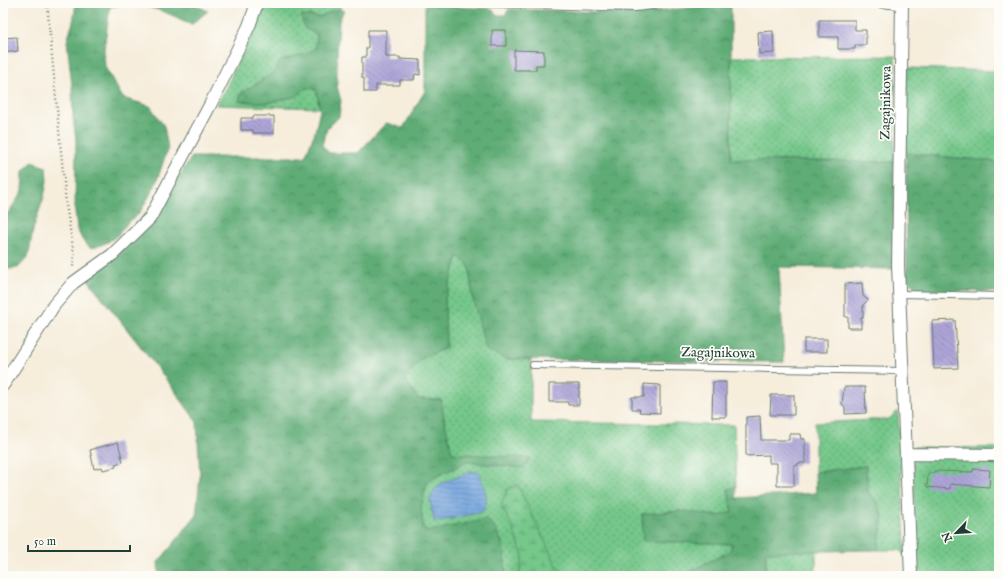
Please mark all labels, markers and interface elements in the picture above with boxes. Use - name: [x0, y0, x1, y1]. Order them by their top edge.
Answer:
- street label: Zagajnikowa: [876, 65, 896, 140]
- street label: Zagajnikowa: [681, 343, 756, 363]
- north arrow: [936, 513, 976, 553]
- scale bar: [28, 527, 130, 553]
- text: N: [939, 529, 957, 545]
- text: 50 m: [34, 534, 56, 549]

